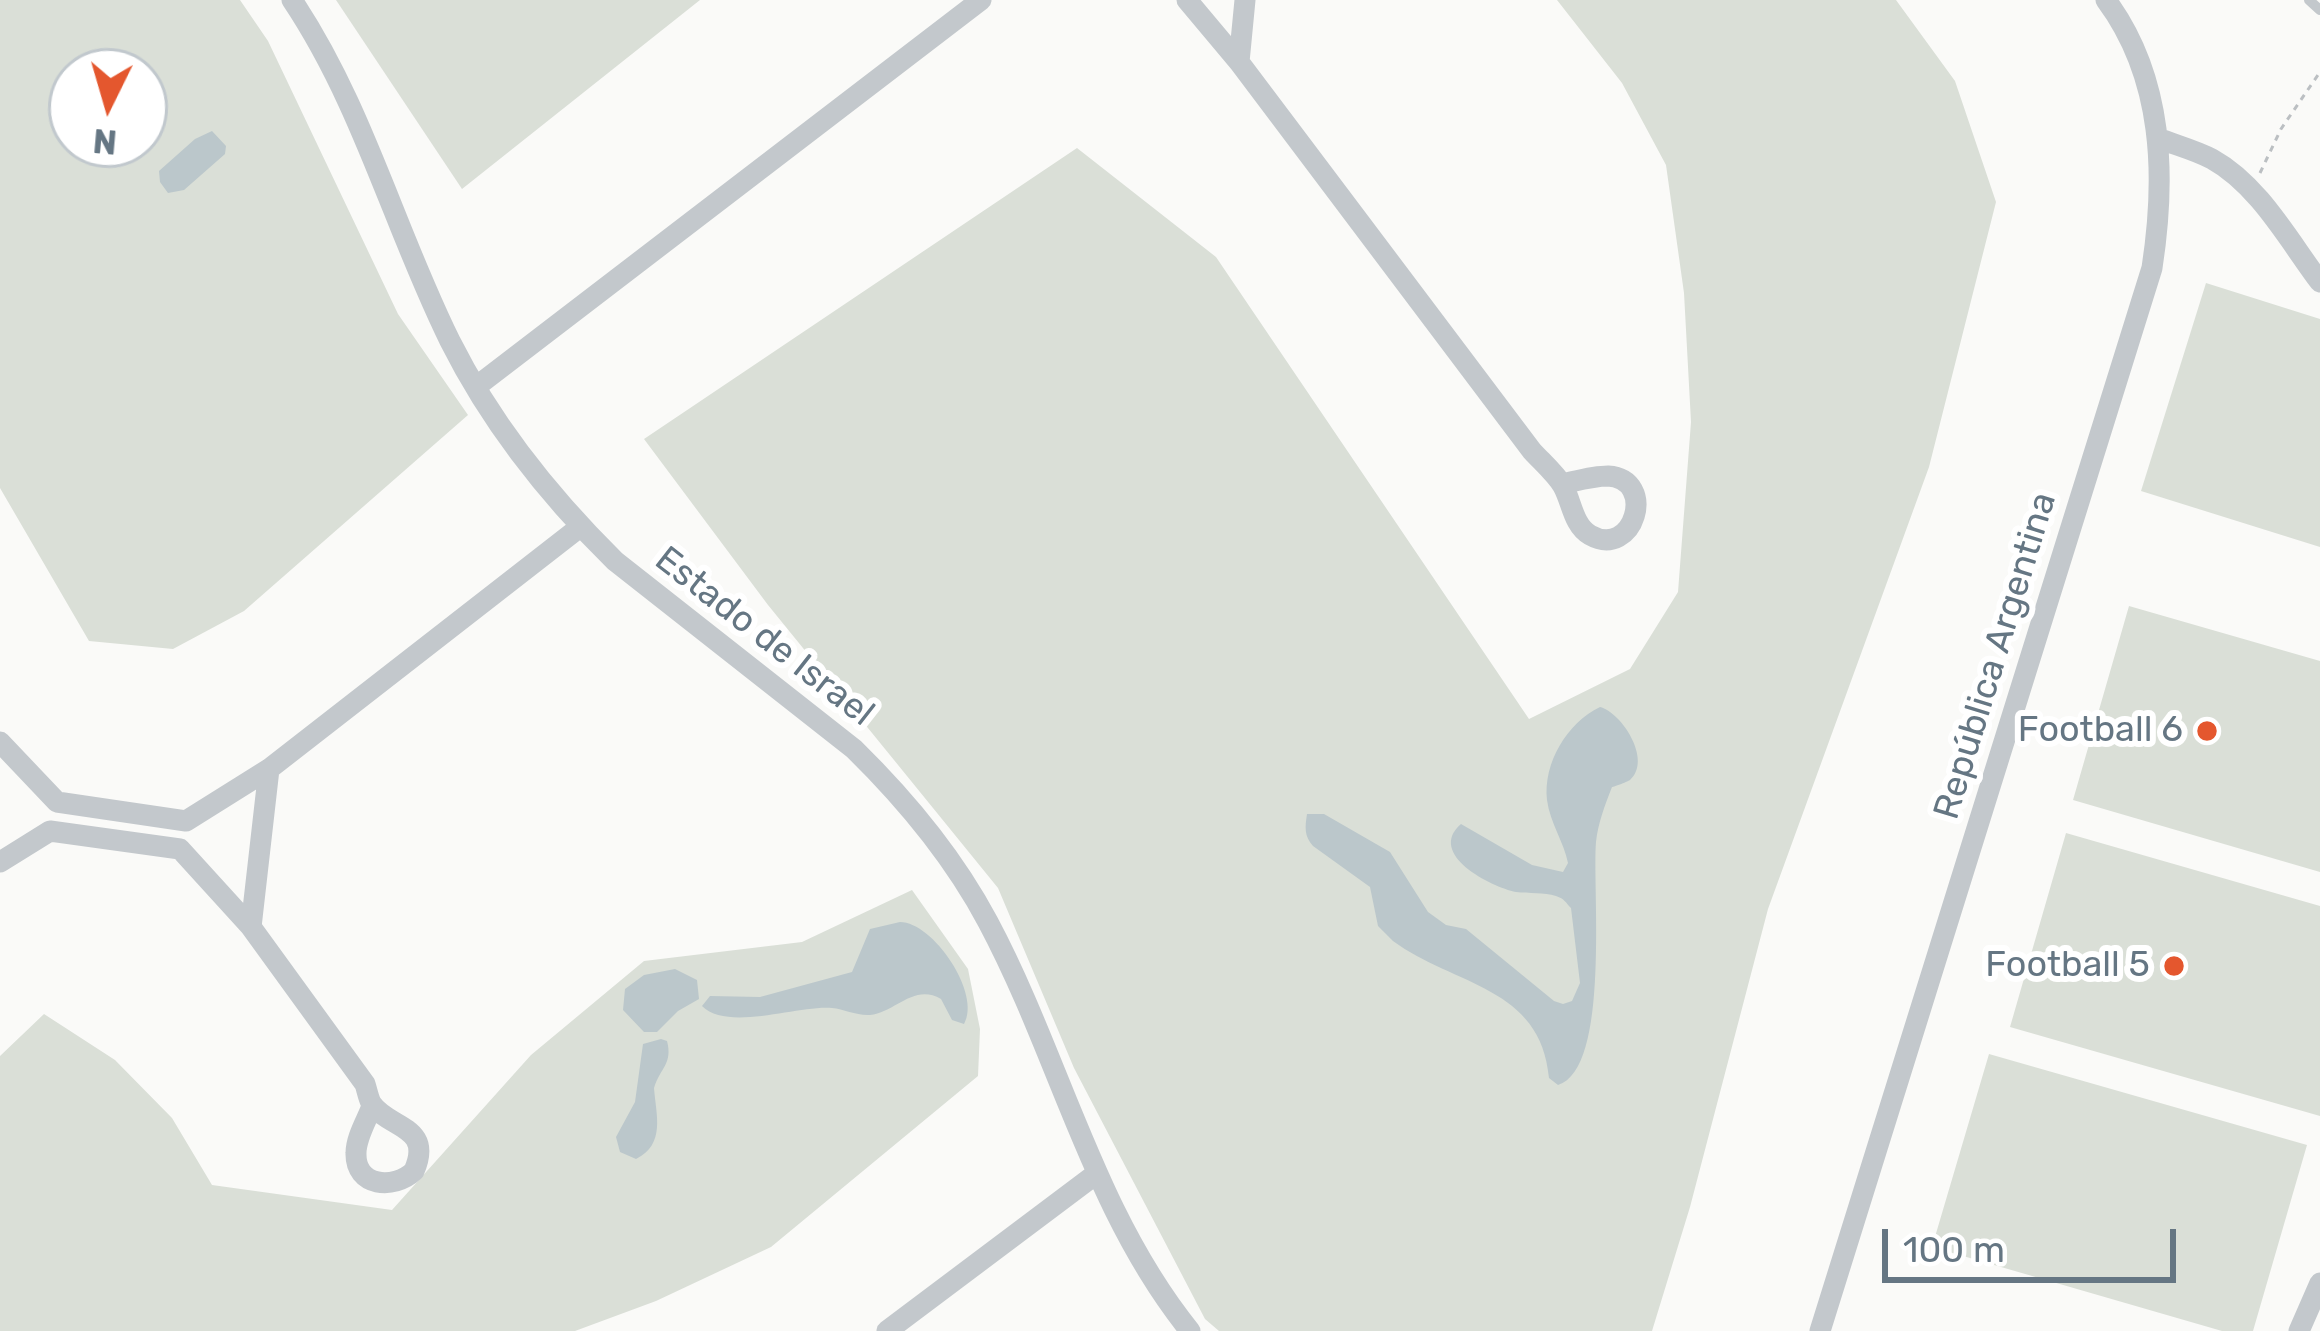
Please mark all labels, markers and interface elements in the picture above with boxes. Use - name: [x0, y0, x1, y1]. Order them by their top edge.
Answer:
- north arrow: [48, 48, 168, 168]
- text: N: [92, 121, 119, 162]
- street label: República Argentina: [1926, 487, 2066, 825]
- street label: Estado de Israel: [646, 538, 882, 736]
- place label: Football 6: [2018, 709, 2183, 753]
- marker: Football 6: [2194, 718, 2220, 744]
- place label: Football 5: [1985, 944, 2150, 988]
- marker: Football 5: [2161, 953, 2187, 979]
- scale bar: [1888, 1205, 2182, 1279]
- text: 100 m: [1903, 1228, 2005, 1271]

